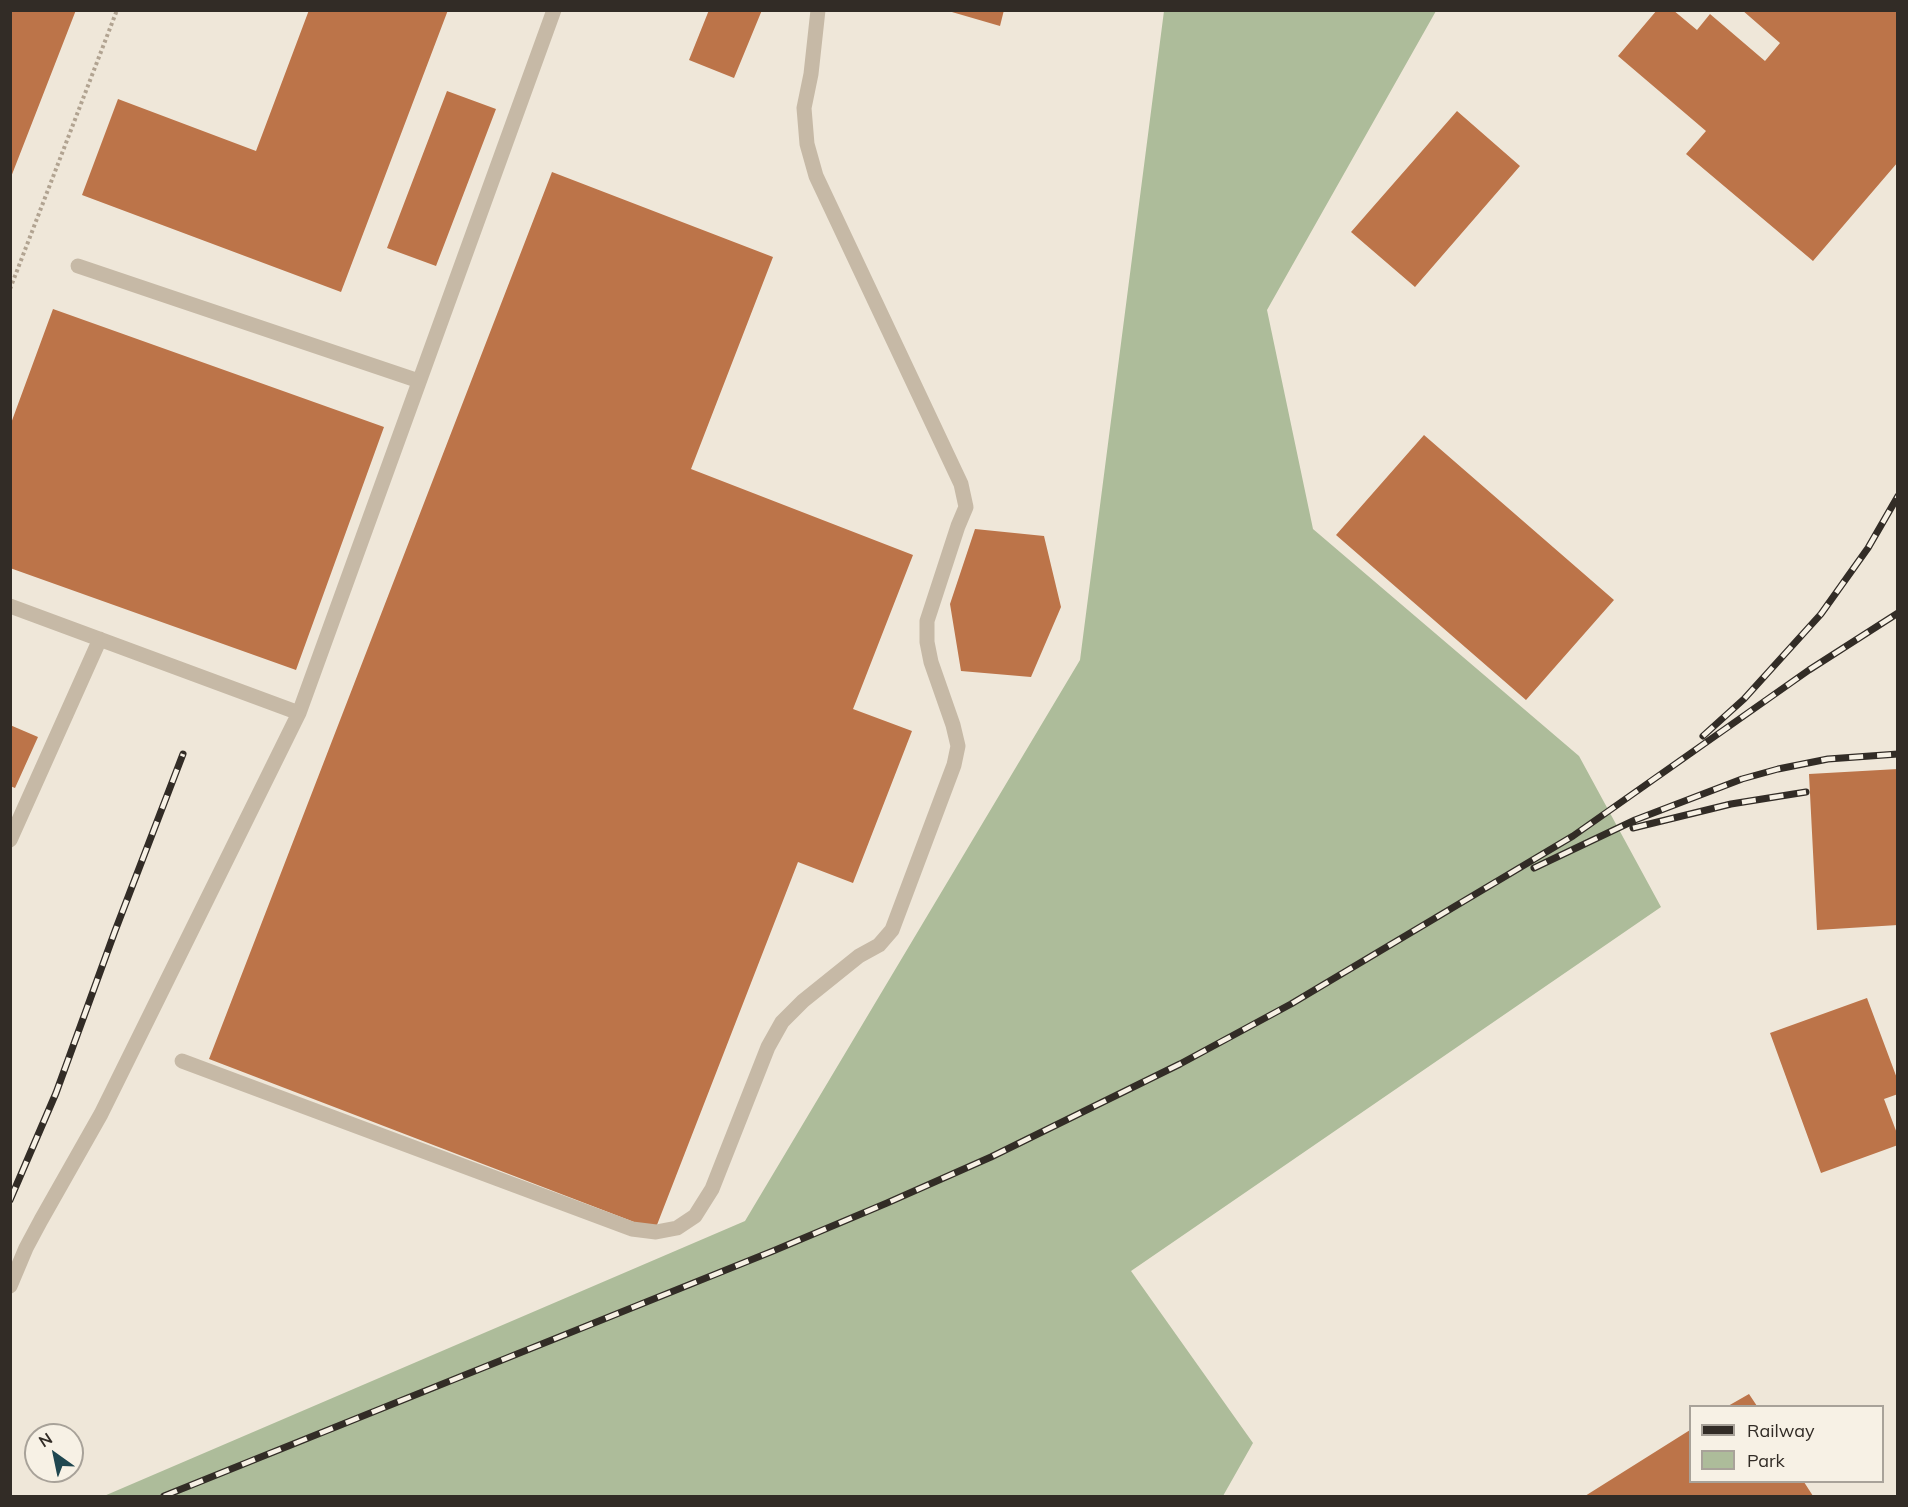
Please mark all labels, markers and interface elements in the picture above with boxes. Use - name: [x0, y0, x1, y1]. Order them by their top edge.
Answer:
- legend: [1689, 1405, 1884, 1483]
- text: Railway: [1747, 1419, 1815, 1442]
- north arrow: [24, 1423, 84, 1483]
- text: N: [35, 1428, 56, 1451]
- text: Park: [1747, 1449, 1785, 1472]

